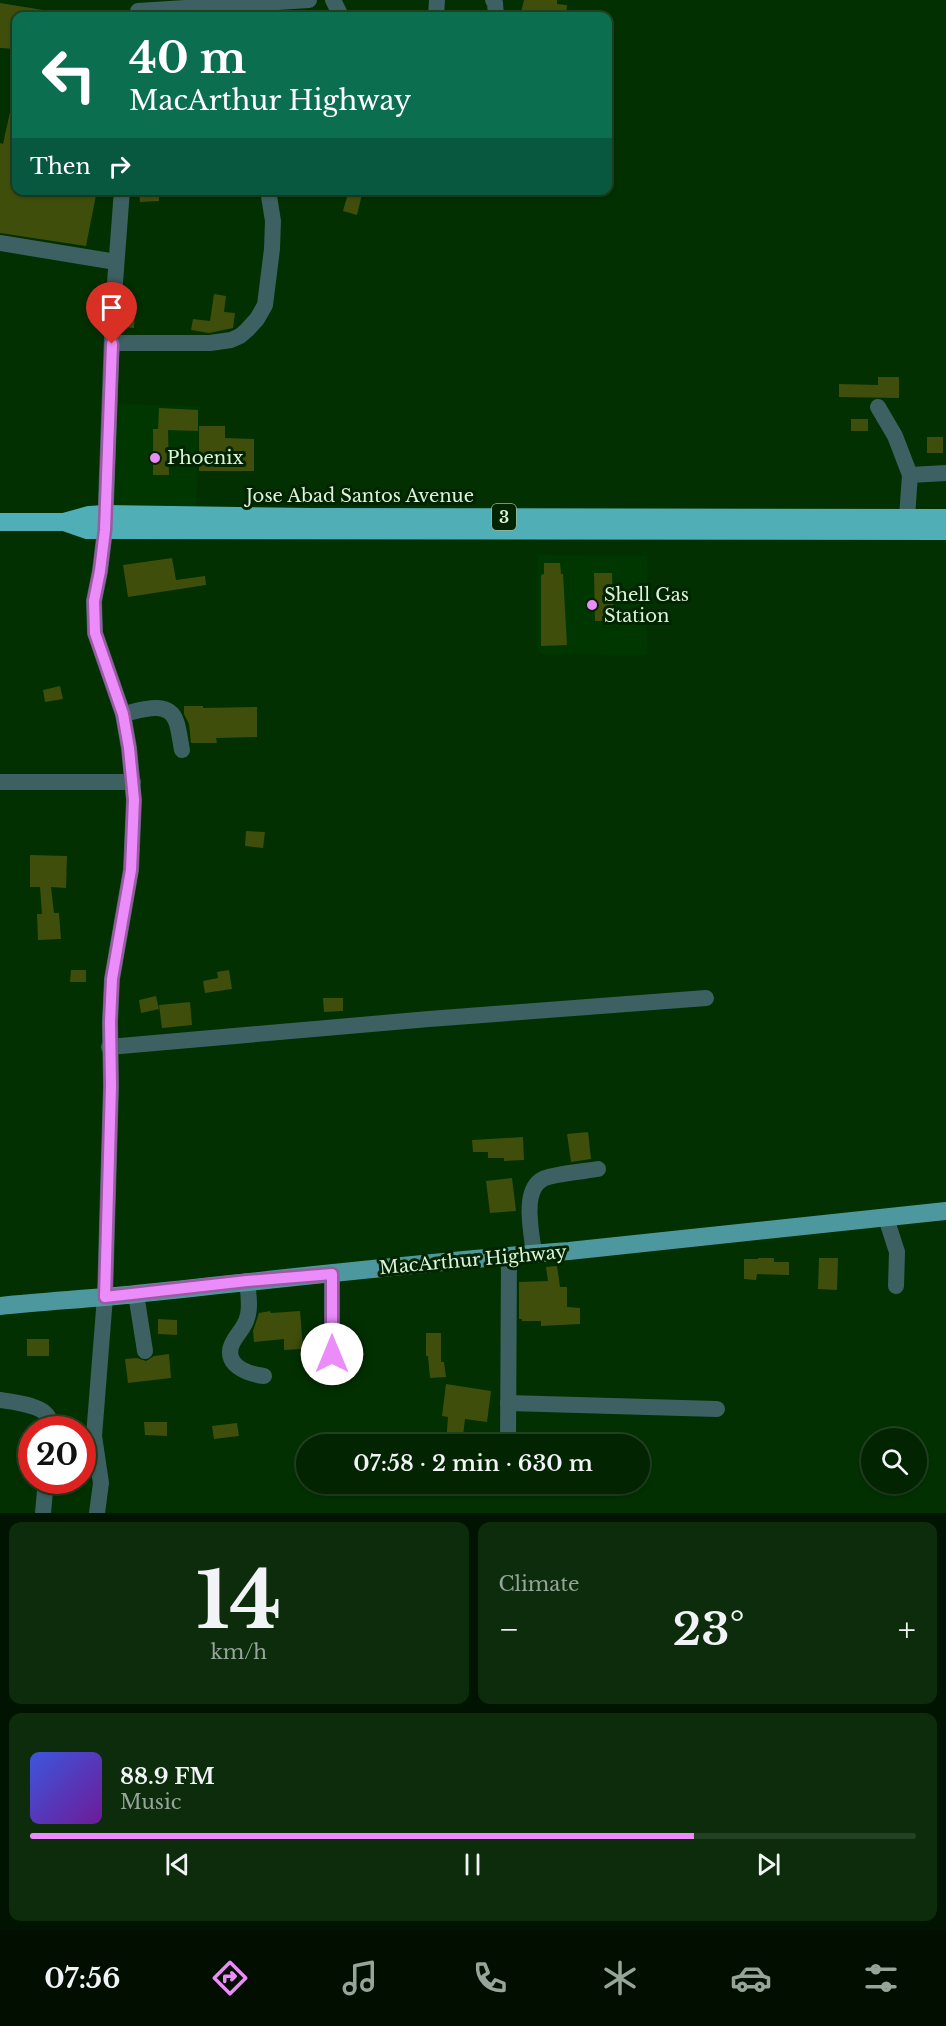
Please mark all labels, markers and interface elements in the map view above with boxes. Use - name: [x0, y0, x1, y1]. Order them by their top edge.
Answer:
- text: 40 m: [129, 32, 246, 84]
- icon: left: [30, 36, 108, 114]
- text: MacArthur Highway: [129, 84, 411, 117]
- icon: right: [103, 150, 136, 183]
- text: Then: [30, 153, 91, 180]
- pin: [86, 282, 137, 344]
- icon: arrive: [95, 291, 128, 324]
- place label: Phoenix: [167, 447, 243, 469]
- marker: Phoenix: [148, 451, 162, 465]
- street label: Jose Abad Santos Avenue: [244, 485, 474, 507]
- road number: 3: [492, 504, 516, 530]
- place label: Shell Gas Station: [604, 584, 689, 627]
- marker: Shell Gas Station: [585, 598, 599, 612]
- street label: MacArthur Highway: [378, 1241, 568, 1279]
- position arrow: [300, 1322, 364, 1386]
- speed limit sign: 20: [18, 1416, 96, 1494]
- map controls: [861, 1428, 927, 1494]
- button: search: [861, 1428, 927, 1494]
- text: 07:58 · 2 min · 630 m: [353, 1450, 593, 1477]
- text: 14: [196, 1552, 282, 1649]
- text: Climate: [499, 1572, 579, 1596]
- text: 23°: [672, 1601, 745, 1657]
- text: −: [499, 1609, 519, 1650]
- text: +: [898, 1609, 916, 1650]
- text: km/h: [210, 1640, 267, 1664]
- text: 88.9 FM: [120, 1763, 215, 1790]
- text: Music: [120, 1790, 181, 1814]
- icon: previous: [161, 1848, 194, 1881]
- icon: pause: [456, 1848, 489, 1881]
- icon: next: [752, 1848, 785, 1881]
- icon: directions: [209, 1957, 251, 1999]
- icon: music: [339, 1957, 381, 1999]
- icon: phone: [469, 1957, 511, 1999]
- icon: climate: [599, 1957, 641, 1999]
- icon: car: [730, 1957, 772, 1999]
- icon: filters: [860, 1957, 902, 1999]
- text: 07:56: [44, 1962, 120, 1995]

